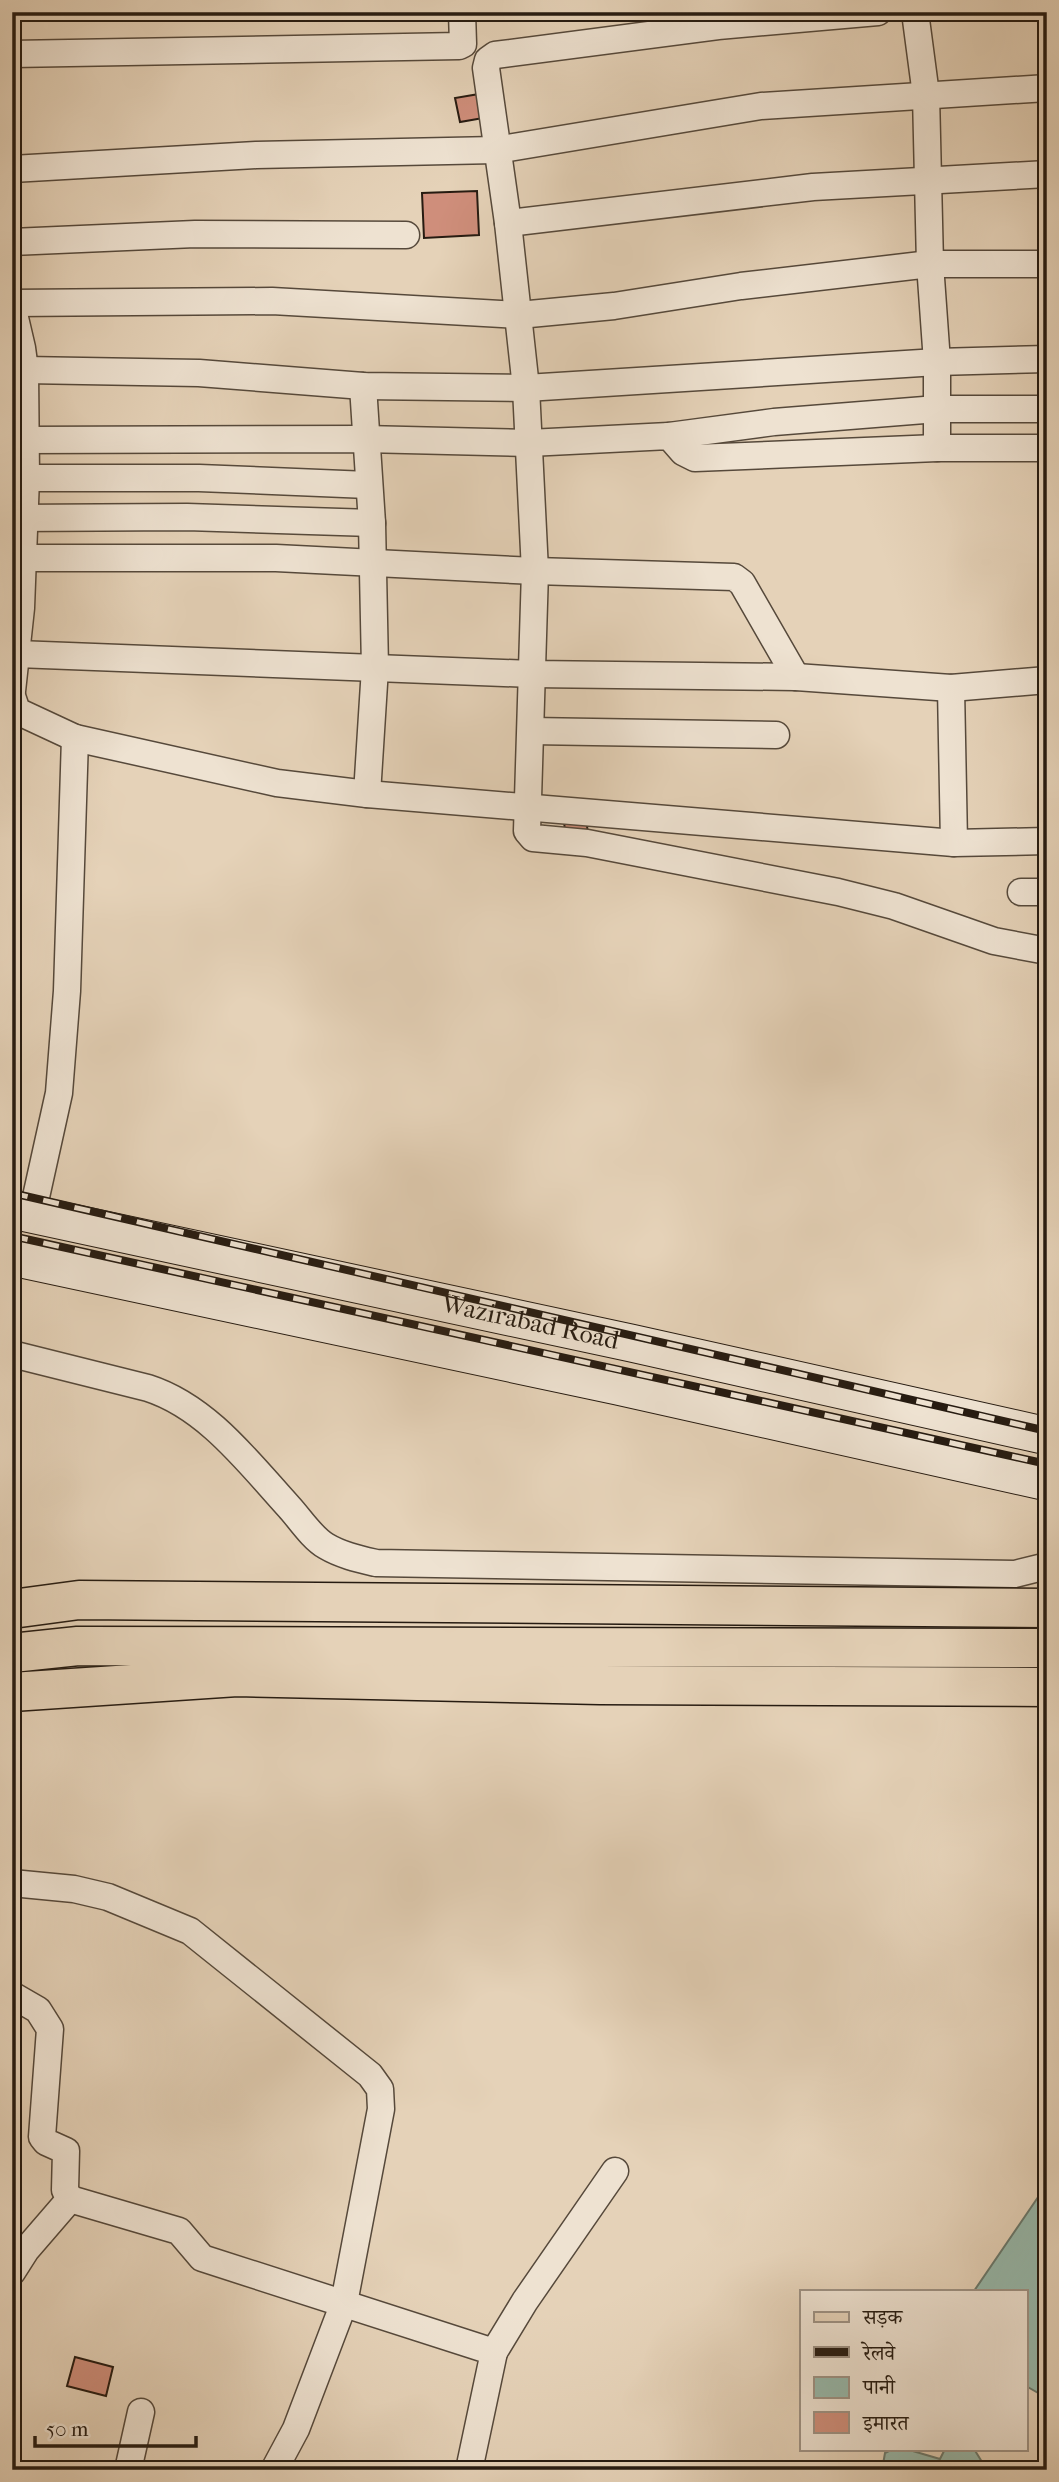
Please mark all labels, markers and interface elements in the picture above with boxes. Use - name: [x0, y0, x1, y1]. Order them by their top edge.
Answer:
- street label: Wazirabad Road: [437, 1287, 623, 1356]
- legend: [800, 2290, 1028, 2450]
- text: सड़क: [862, 2305, 903, 2329]
- text: रेलवे: [860, 2341, 897, 2365]
- text: पानी: [862, 2375, 896, 2399]
- scale bar: [35, 2405, 196, 2449]
- text: इमारत: [862, 2411, 910, 2435]
- text: 50 m: [46, 2417, 89, 2441]

